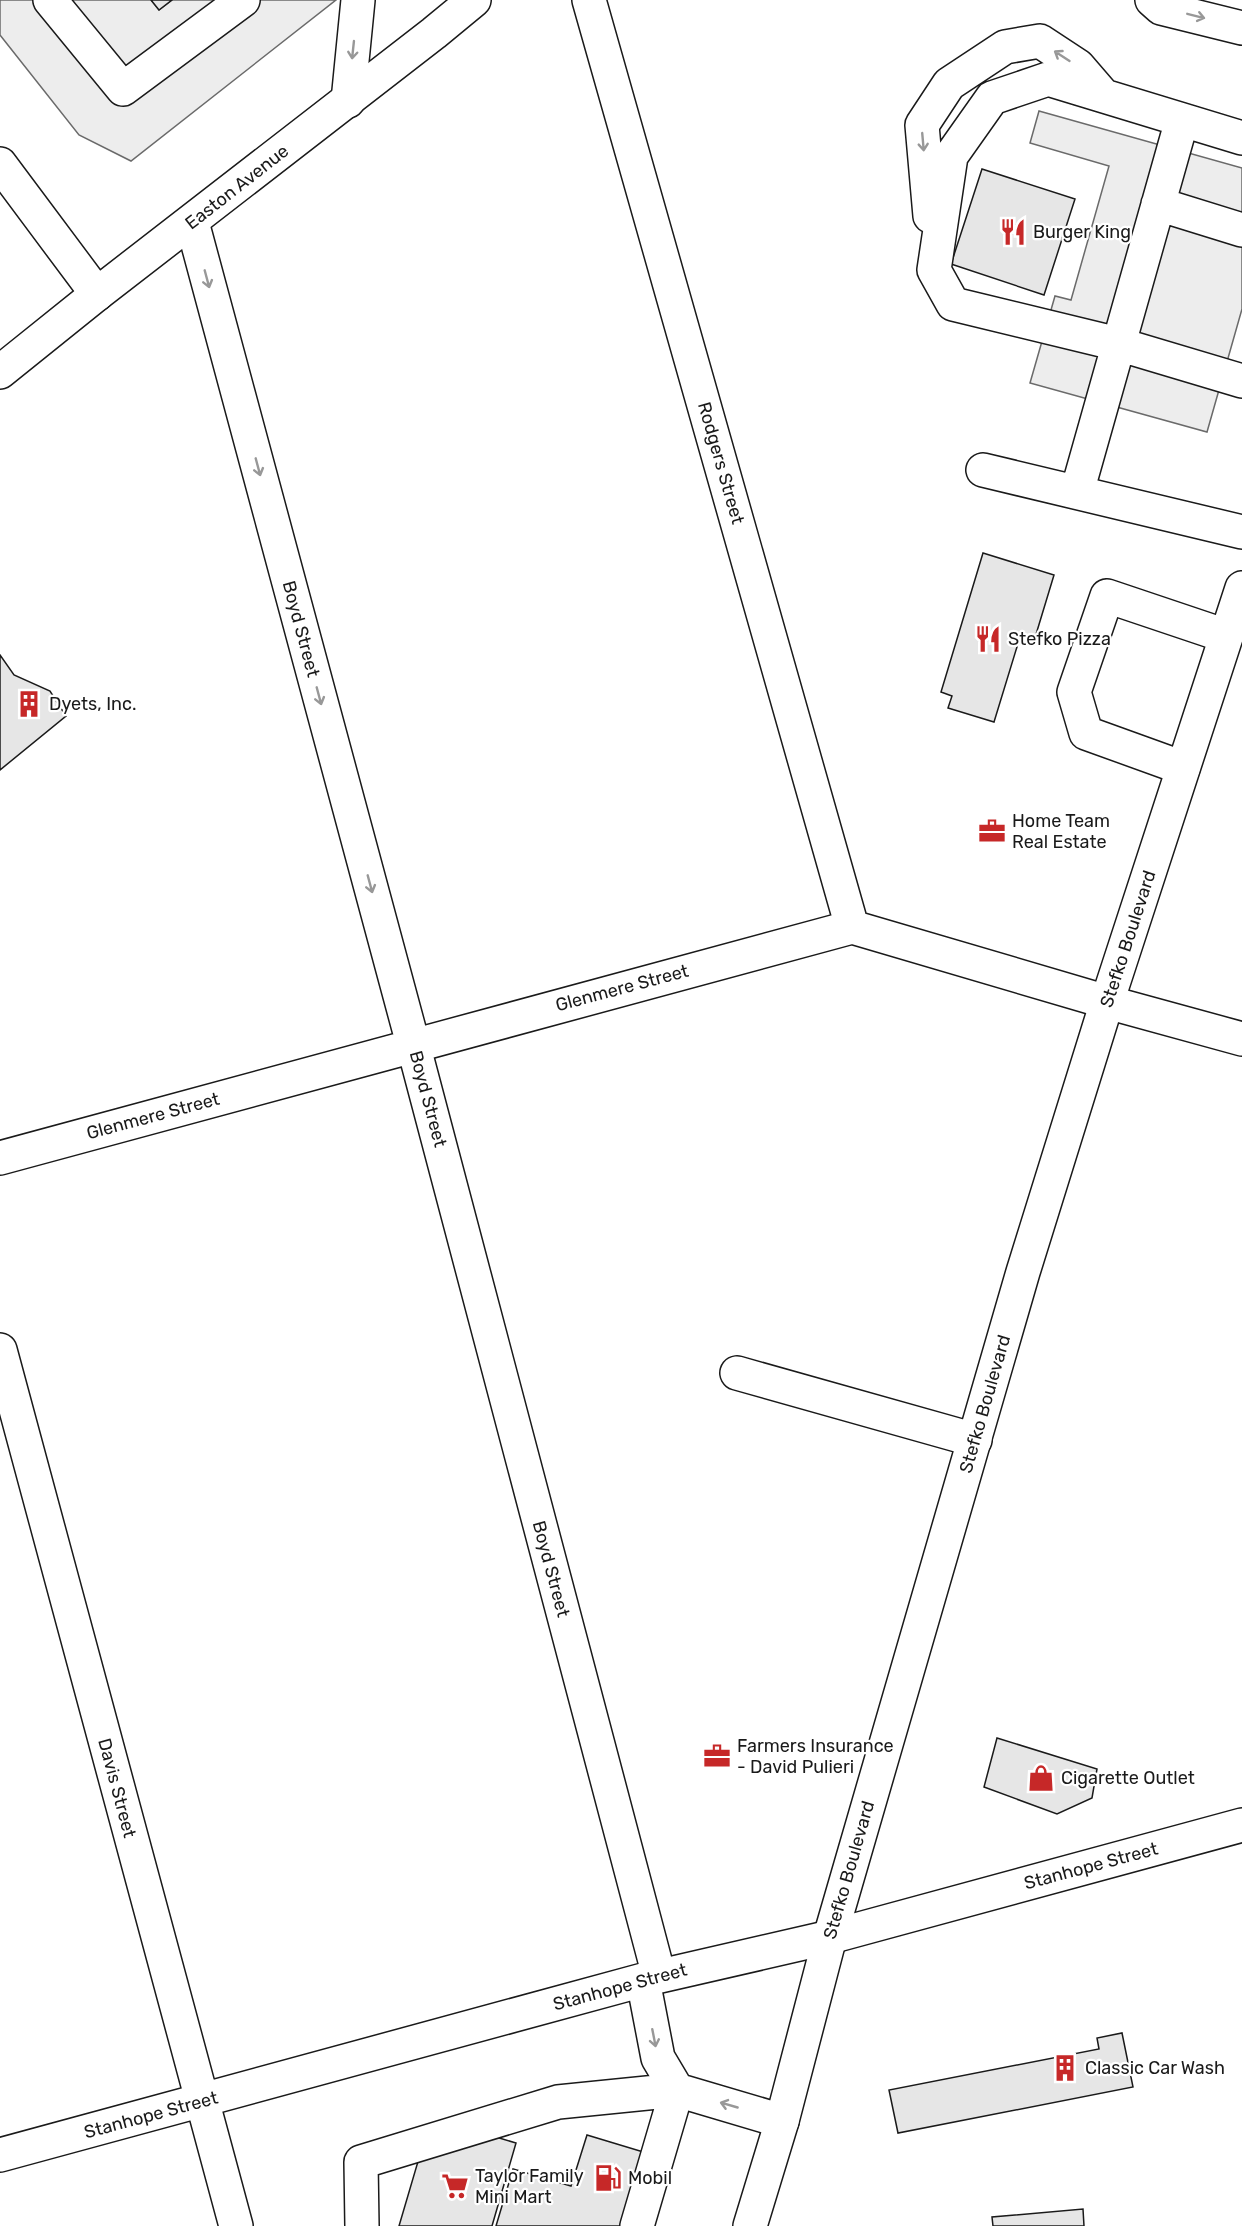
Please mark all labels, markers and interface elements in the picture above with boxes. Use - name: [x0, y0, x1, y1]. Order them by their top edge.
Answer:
- one-way arrow: [1186, 11, 1205, 23]
- one-way arrow: [347, 40, 358, 60]
- one-way arrow: [1054, 50, 1071, 62]
- one-way arrow: [918, 131, 929, 151]
- street label: Easton Avenue: [181, 140, 293, 234]
- restaurant icon: Burger King: [998, 217, 1028, 247]
- place label: Burger King: [1033, 221, 1131, 243]
- one-way arrow: [202, 269, 213, 288]
- street label: Rodgers Street: [693, 399, 749, 527]
- one-way arrow: [252, 457, 264, 476]
- street label: Boyd Street: [278, 578, 324, 680]
- restaurant icon: Stefko Pizza: [973, 624, 1003, 654]
- place label: Stefko Pizza: [1008, 628, 1111, 650]
- one-way arrow: [314, 686, 326, 705]
- building icon: Dyets, Inc.: [14, 689, 44, 719]
- place label: Dyets, Inc.: [49, 693, 136, 715]
- place label: Home Team Real Estate: [1012, 810, 1110, 853]
- office icon: Home Team Real Estate: [977, 816, 1007, 846]
- street label: Stefko Boulevard: [1095, 868, 1161, 1010]
- one-way arrow: [365, 874, 377, 893]
- street label: Glenmere Street: [553, 960, 691, 1016]
- street label: Boyd Street: [405, 1048, 451, 1150]
- street label: Glenmere Street: [84, 1088, 222, 1144]
- street label: Stefko Boulevard: [955, 1332, 1015, 1476]
- street label: Boyd Street: [528, 1518, 574, 1620]
- place label: Farmers Insurance - David Pulieri: [737, 1735, 894, 1778]
- street label: Davis Street: [93, 1736, 141, 1840]
- office icon: Farmers Insurance - David Pulieri: [702, 1741, 732, 1771]
- shop icon: Cigarette Outlet: [1026, 1763, 1056, 1793]
- place label: Cigarette Outlet: [1061, 1767, 1195, 1789]
- street label: Stefko Boulevard: [819, 1798, 879, 1942]
- street label: Stanhope Street: [1022, 1838, 1160, 1894]
- street label: Stanhope Street: [551, 1959, 689, 2015]
- one-way arrow: [649, 2027, 660, 2047]
- building icon: Classic Car Wash: [1050, 2053, 1080, 2083]
- place label: Classic Car Wash: [1085, 2057, 1225, 2079]
- street label: Stanhope Street: [82, 2087, 220, 2143]
- one-way arrow: [720, 2099, 739, 2110]
- fuel station icon: Mobil: [593, 2163, 623, 2193]
- place label: Taylor Family Mini Mart: [475, 2165, 584, 2208]
- place label: Mobil: [628, 2167, 672, 2189]
- supermarket icon: Taylor Family Mini Mart: [440, 2171, 470, 2201]

